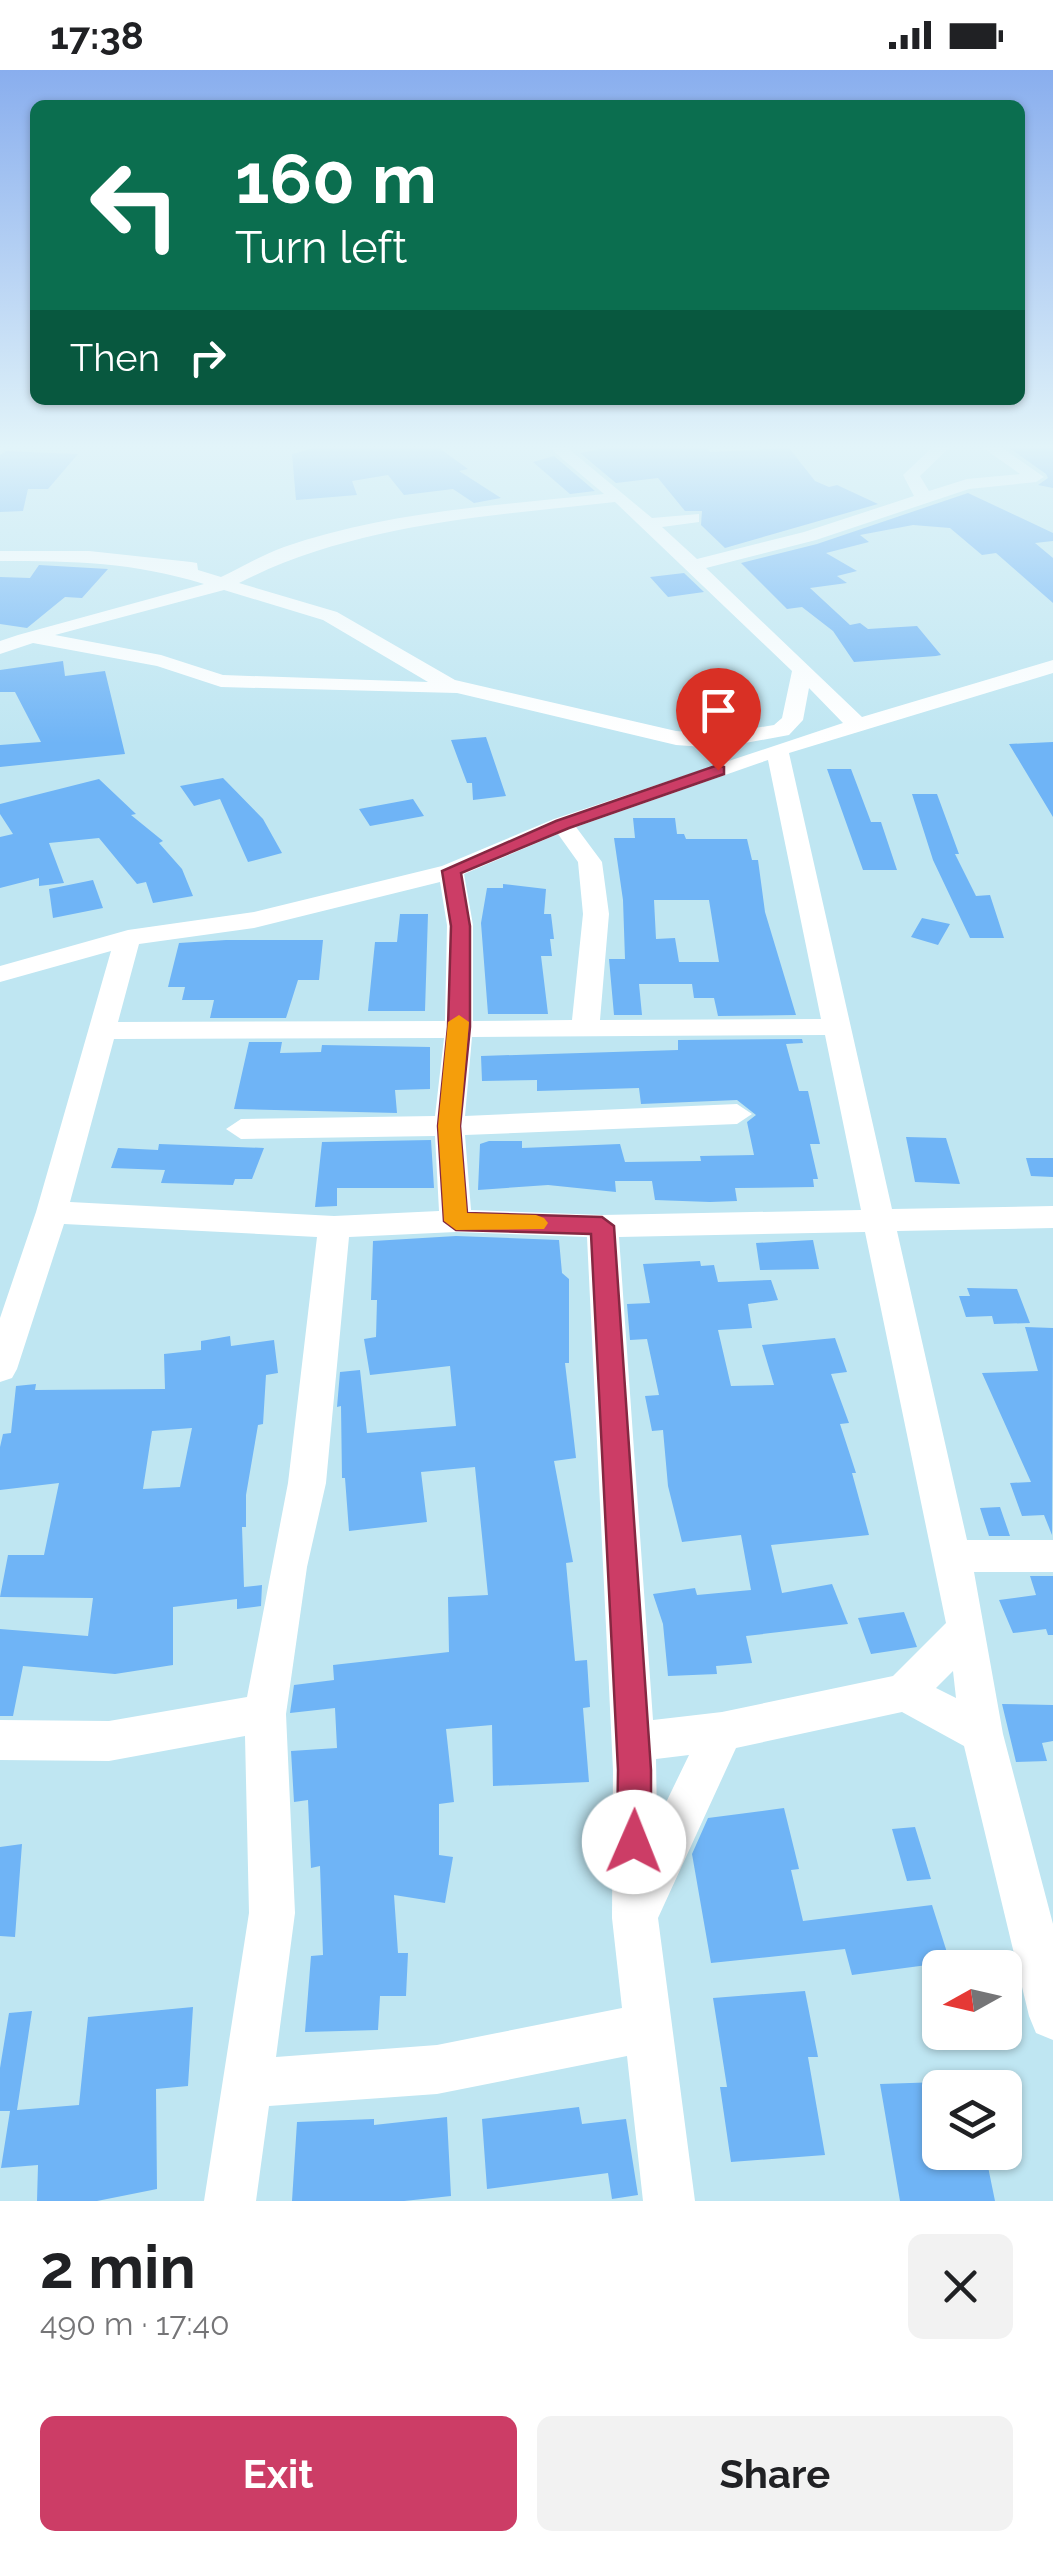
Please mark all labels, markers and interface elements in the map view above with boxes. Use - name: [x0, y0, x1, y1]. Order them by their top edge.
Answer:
- text: 17:38: [50, 13, 144, 58]
- text: 160 m: [235, 137, 437, 219]
- icon: left: [70, 140, 200, 270]
- text: Turn left: [235, 221, 407, 274]
- icon: right: [180, 330, 235, 385]
- text: Then: [70, 335, 160, 380]
- pin: [676, 668, 761, 771]
- icon: arrive: [691, 683, 746, 738]
- position arrow: [582, 1790, 686, 1894]
- north arrow: [922, 1950, 1022, 2050]
- map controls: [922, 1950, 1022, 2170]
- button: layers: [922, 2070, 1022, 2170]
- text: 2 min: [40, 2232, 196, 2302]
- button: close: [908, 2234, 1013, 2339]
- text: 490 m · 17:40: [40, 2305, 229, 2342]
- button: Exit: [40, 2416, 517, 2531]
- button: Share: [537, 2416, 1013, 2531]

